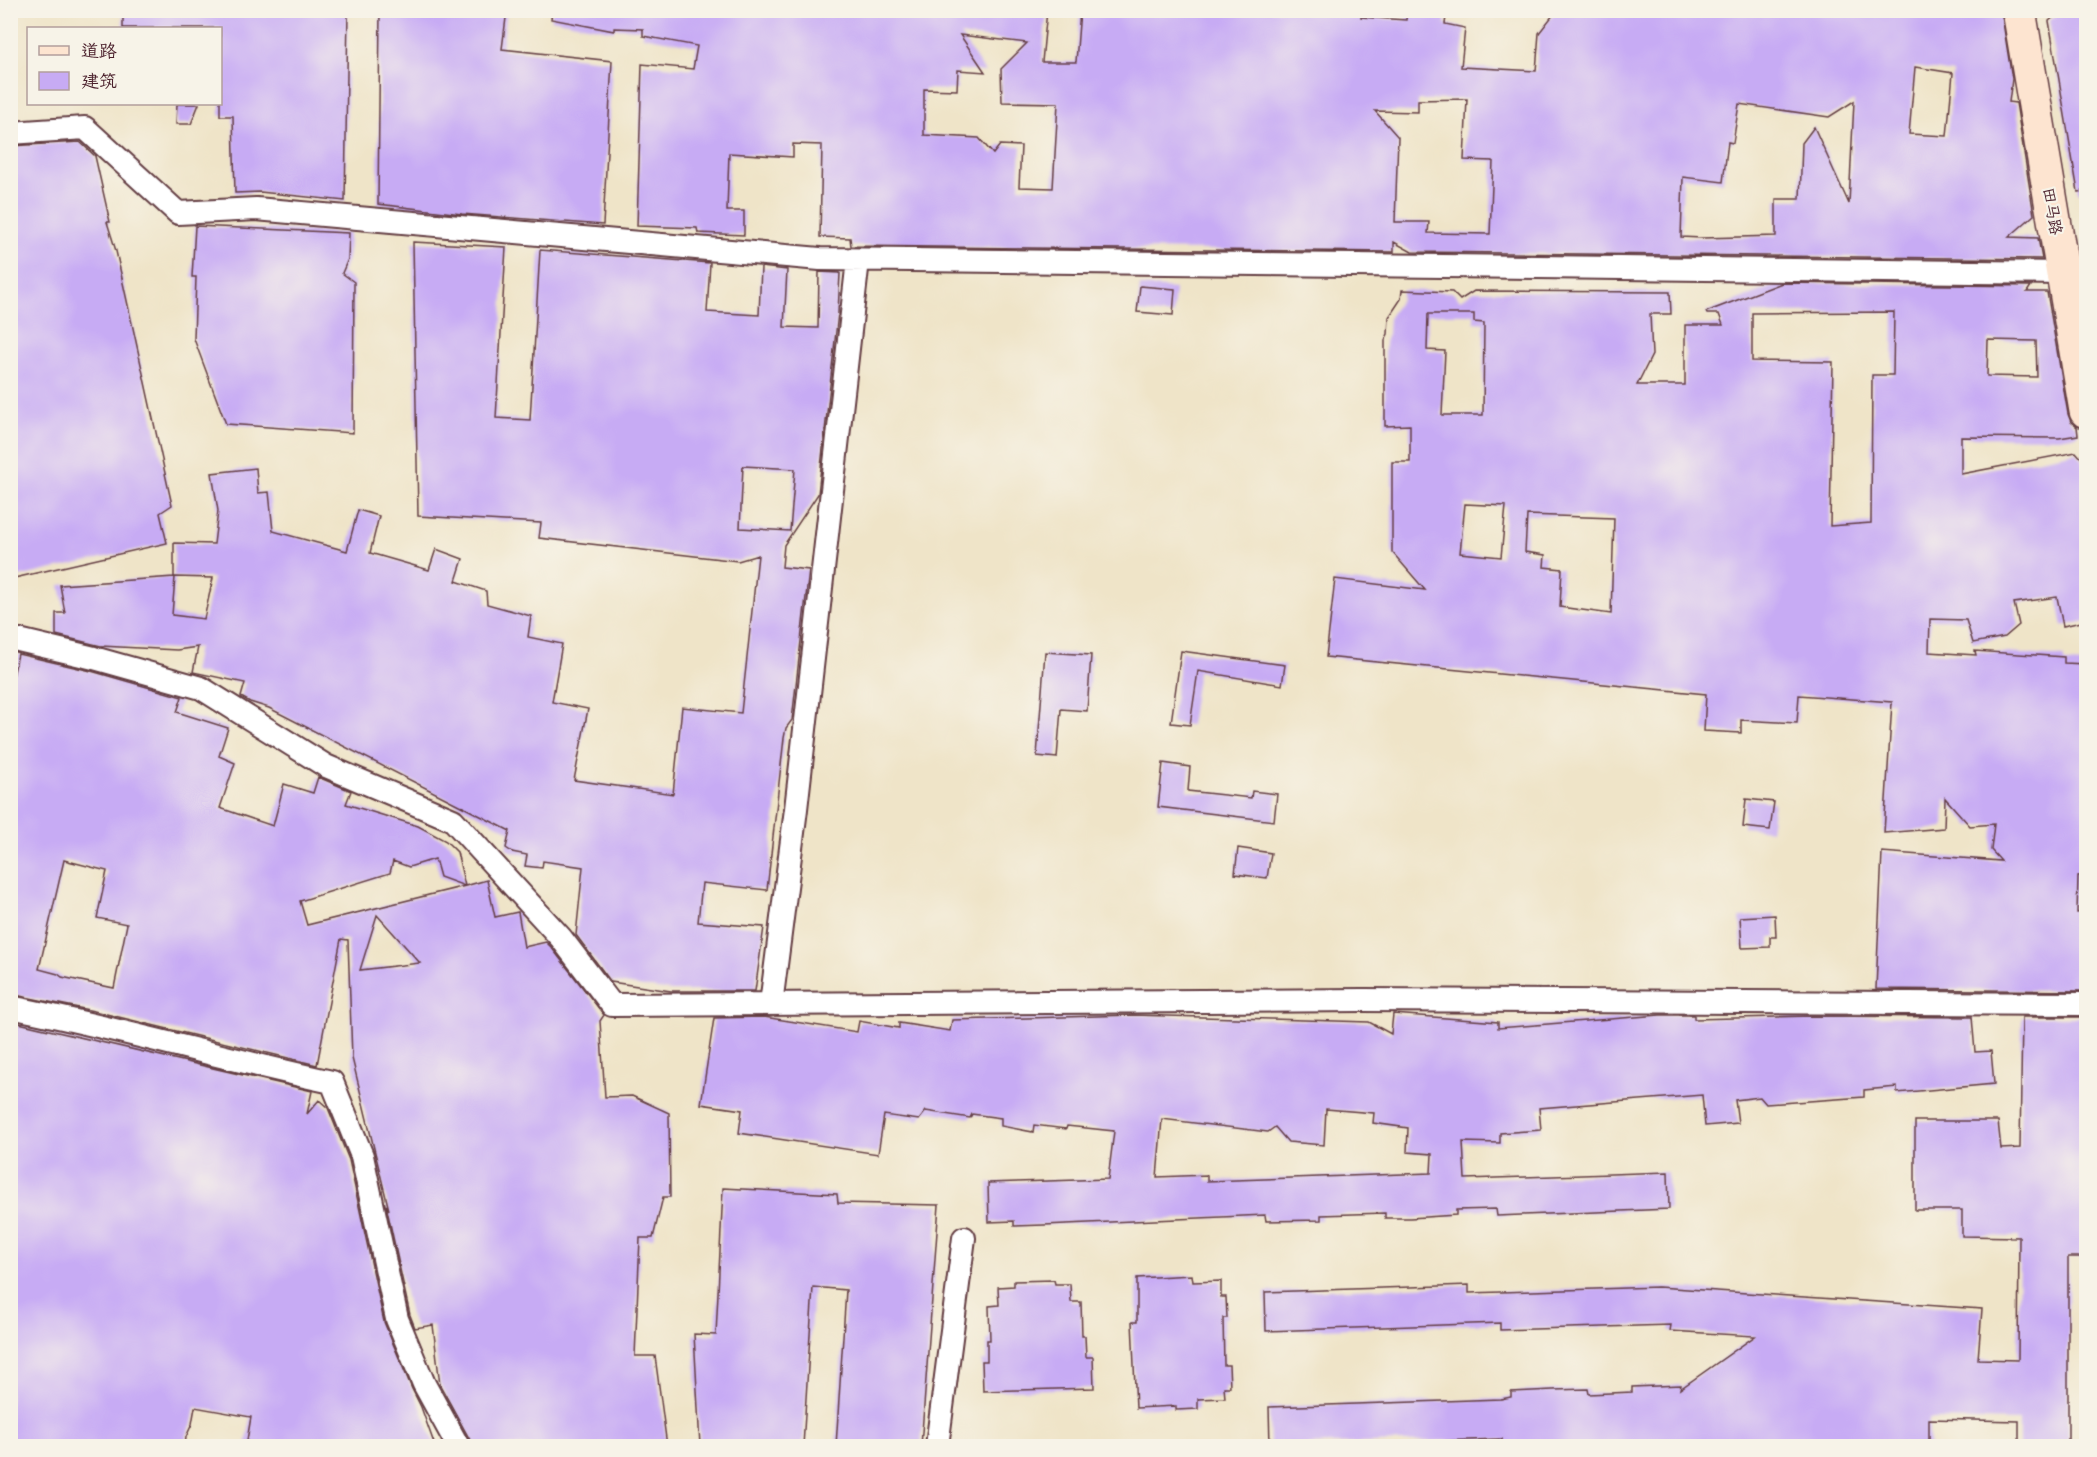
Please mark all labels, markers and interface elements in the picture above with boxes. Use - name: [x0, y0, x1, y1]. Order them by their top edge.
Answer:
- legend: [27, 27, 222, 105]
- text: 道路: [81, 39, 117, 63]
- text: 建筑: [81, 69, 117, 93]
- street label: 田马路: [2038, 186, 2067, 237]

